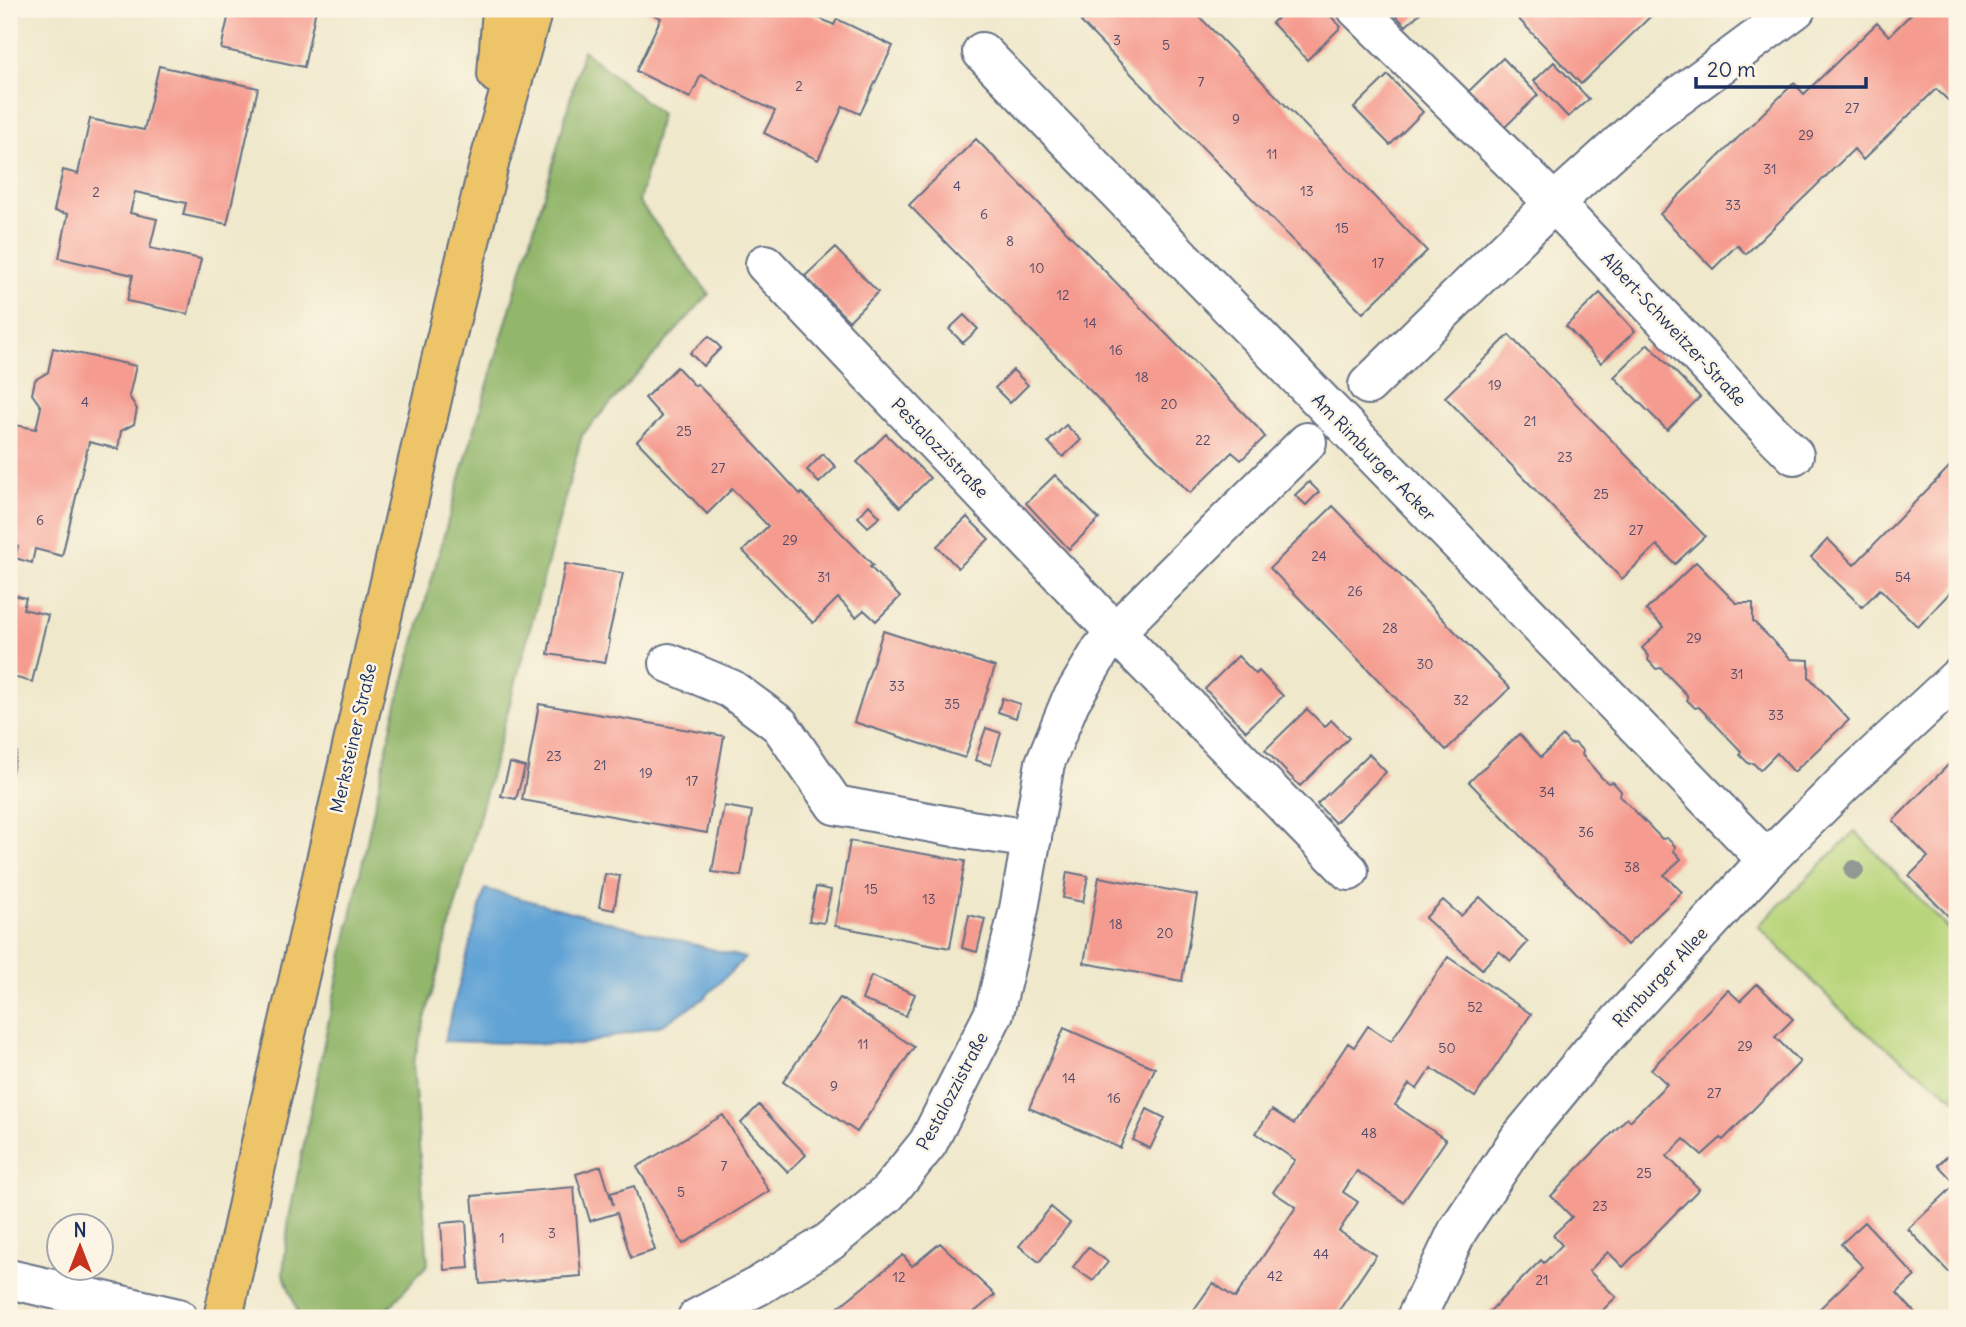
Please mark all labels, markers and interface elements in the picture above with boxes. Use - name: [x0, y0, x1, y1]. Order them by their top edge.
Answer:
- house number: 3: [1113, 31, 1121, 49]
- house number: 5: [1162, 36, 1170, 54]
- scale bar: [1696, 46, 1866, 90]
- text: 20 m: [1707, 56, 1756, 83]
- house number: 7: [1198, 73, 1205, 91]
- house number: 2: [795, 77, 803, 95]
- house number: 27: [1845, 99, 1859, 117]
- house number: 9: [1232, 110, 1240, 128]
- house number: 29: [1798, 126, 1814, 144]
- house number: 11: [1266, 145, 1278, 163]
- house number: 31: [1763, 160, 1777, 178]
- house number: 4: [953, 177, 961, 195]
- house number: 13: [1300, 182, 1314, 200]
- house number: 2: [92, 183, 100, 201]
- house number: 33: [1725, 196, 1741, 214]
- house number: 6: [980, 205, 988, 223]
- house number: 15: [1335, 219, 1349, 237]
- house number: 8: [1006, 232, 1014, 250]
- street label: Albert-Schweitzer-Straße: [1596, 247, 1752, 411]
- house number: 17: [1372, 254, 1384, 272]
- house number: 10: [1030, 259, 1044, 277]
- house number: 12: [1056, 286, 1070, 304]
- house number: 14: [1083, 314, 1097, 332]
- house number: 16: [1109, 341, 1123, 359]
- house number: 18: [1135, 368, 1149, 386]
- house number: 19: [1488, 376, 1502, 394]
- street label: Am Rimburger Acker: [1307, 388, 1441, 526]
- house number: 4: [81, 393, 89, 411]
- street label: Pestalozzistraße: [886, 393, 994, 503]
- house number: 20: [1161, 395, 1177, 413]
- house number: 21: [1523, 412, 1537, 430]
- house number: 25: [676, 422, 692, 440]
- house number: 22: [1195, 431, 1211, 449]
- house number: 23: [1557, 448, 1573, 466]
- house number: 27: [711, 459, 725, 477]
- house number: 25: [1593, 485, 1609, 503]
- house number: 6: [36, 511, 44, 529]
- house number: 27: [1629, 521, 1643, 539]
- house number: 29: [782, 531, 798, 549]
- house number: 24: [1311, 547, 1327, 565]
- house number: 31: [817, 568, 831, 586]
- house number: 54: [1895, 568, 1911, 586]
- house number: 26: [1347, 582, 1363, 600]
- house number: 28: [1382, 619, 1398, 637]
- house number: 29: [1686, 629, 1702, 647]
- house number: 30: [1416, 655, 1434, 673]
- street label: Merksteiner Straße: [325, 661, 381, 815]
- house number: 31: [1730, 665, 1744, 683]
- house number: 33: [889, 677, 905, 695]
- house number: 32: [1453, 691, 1469, 709]
- house number: 35: [944, 695, 960, 713]
- house number: 33: [1768, 706, 1784, 724]
- house number: 23: [546, 747, 562, 765]
- house number: 21: [593, 756, 607, 774]
- house number: 19: [639, 764, 653, 782]
- house number: 17: [686, 772, 698, 790]
- house number: 34: [1539, 783, 1555, 801]
- house number: 36: [1578, 823, 1594, 841]
- house number: 38: [1624, 858, 1640, 876]
- house number: 15: [864, 880, 878, 898]
- house number: 13: [922, 890, 936, 908]
- house number: 18: [1109, 915, 1123, 933]
- street label: Rimburger Allee: [1608, 922, 1712, 1032]
- house number: 20: [1157, 924, 1173, 942]
- house number: 52: [1467, 998, 1483, 1016]
- street label: Pestalozzistraße: [911, 1028, 993, 1154]
- house number: 11: [857, 1035, 869, 1053]
- house number: 29: [1737, 1037, 1753, 1055]
- house number: 50: [1438, 1039, 1456, 1057]
- house number: 14: [1062, 1069, 1076, 1087]
- house number: 9: [830, 1077, 838, 1095]
- house number: 27: [1707, 1084, 1721, 1102]
- house number: 16: [1107, 1089, 1121, 1107]
- house number: 48: [1361, 1124, 1377, 1142]
- house number: 7: [721, 1157, 728, 1175]
- house number: 25: [1636, 1164, 1652, 1182]
- house number: 5: [677, 1183, 685, 1201]
- house number: 23: [1592, 1197, 1608, 1215]
- north arrow: [46, 1212, 116, 1282]
- text: N: [73, 1218, 87, 1242]
- house number: 3: [548, 1224, 556, 1242]
- house number: 1: [499, 1229, 505, 1247]
- house number: 44: [1313, 1245, 1329, 1263]
- house number: 42: [1267, 1267, 1283, 1285]
- house number: 12: [892, 1268, 906, 1286]
- house number: 21: [1535, 1271, 1549, 1289]

